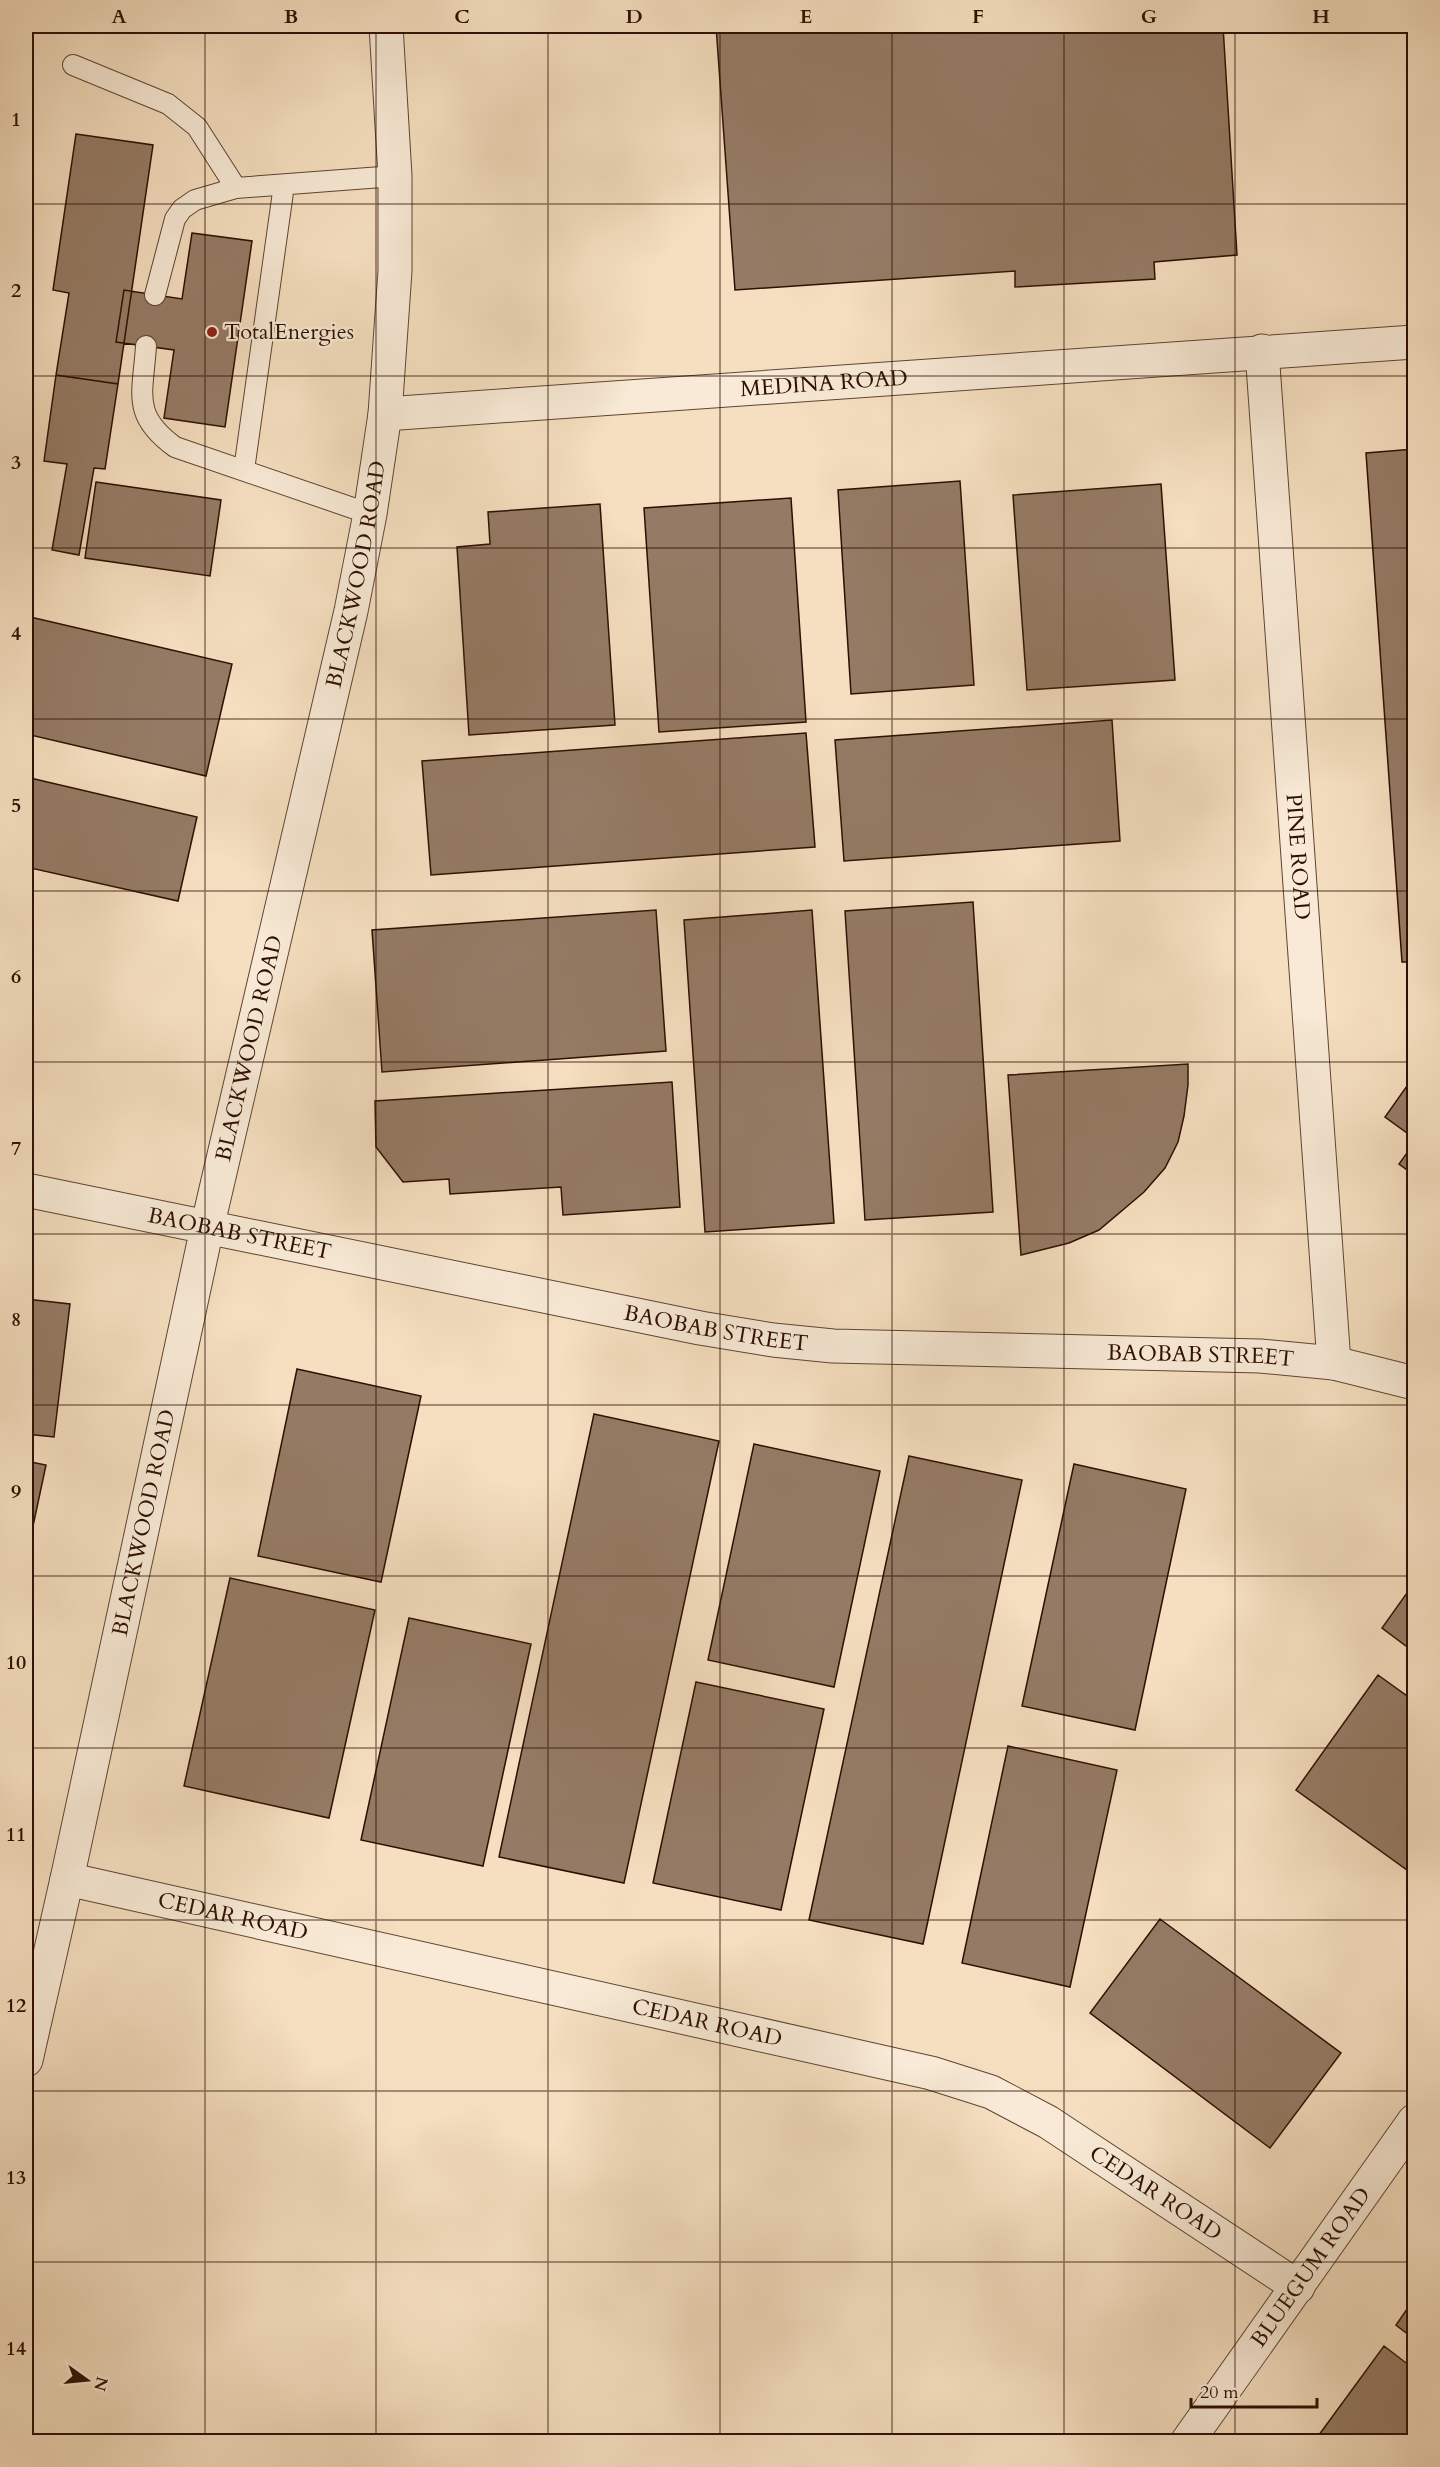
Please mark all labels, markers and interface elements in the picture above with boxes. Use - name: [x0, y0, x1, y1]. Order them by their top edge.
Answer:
- text: A: [111, 3, 127, 30]
- text: B: [284, 3, 298, 30]
- text: C: [454, 3, 470, 30]
- text: D: [625, 3, 643, 30]
- text: E: [800, 3, 812, 30]
- text: F: [972, 3, 984, 30]
- text: G: [1141, 3, 1157, 30]
- text: H: [1312, 3, 1330, 30]
- text: 1: [11, 106, 21, 133]
- text: 2: [11, 277, 21, 304]
- place label: TotalEnergies: [224, 317, 354, 347]
- marker: TotalEnergies: [205, 325, 219, 339]
- street label: MEDINA ROAD: [739, 362, 909, 404]
- text: 3: [11, 449, 21, 476]
- street label: BLACKWOOD ROAD: [319, 459, 393, 691]
- text: 4: [11, 620, 21, 647]
- text: 5: [11, 792, 21, 819]
- street label: PINE ROAD: [1279, 793, 1317, 921]
- street label: BLACKWOOD ROAD: [208, 932, 290, 1164]
- text: 6: [11, 963, 21, 990]
- text: 7: [11, 1135, 21, 1162]
- street label: BAOBAB STREET: [145, 1200, 334, 1267]
- street label: BAOBAB STREET: [621, 1298, 810, 1358]
- text: 8: [11, 1306, 21, 1333]
- street label: BAOBAB STREET: [1107, 1337, 1295, 1374]
- street label: BLACKWOOD ROAD: [105, 1407, 183, 1639]
- text: 9: [11, 1478, 21, 1505]
- text: 10: [6, 1649, 26, 1676]
- text: 11: [6, 1821, 26, 1848]
- street label: CEDAR ROAD: [155, 1885, 311, 1948]
- street label: CEDAR ROAD: [629, 1991, 785, 2054]
- text: 12: [6, 1992, 26, 2019]
- street label: CEDAR ROAD: [1084, 2139, 1228, 2248]
- text: 13: [6, 2164, 26, 2191]
- street label: BLUEGUM ROAD: [1244, 2181, 1378, 2353]
- text: 14: [6, 2335, 26, 2362]
- north arrow: [57, 2350, 117, 2410]
- scale bar: [1191, 2371, 1317, 2409]
- text: N: [88, 2374, 113, 2393]
- text: 20 m: [1200, 2380, 1239, 2405]

